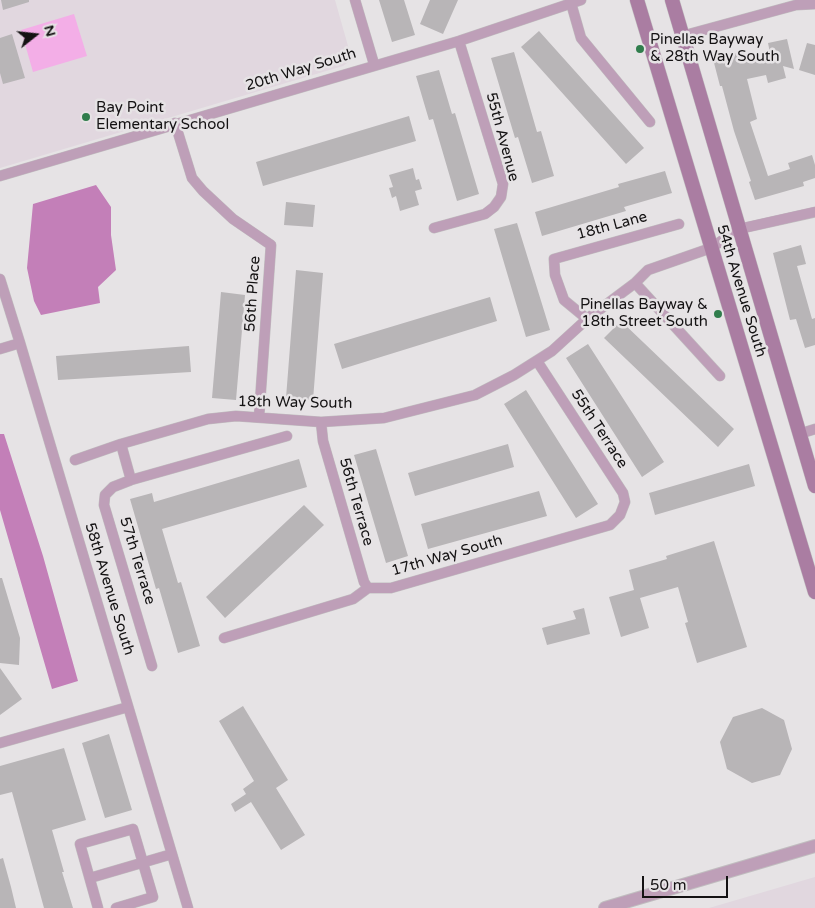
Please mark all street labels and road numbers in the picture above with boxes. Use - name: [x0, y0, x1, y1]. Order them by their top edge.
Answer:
- street label: 20th Way South: [243, 45, 359, 95]
- street label: 55th Avenue: [481, 91, 523, 183]
- street label: 18th Lane: [575, 208, 649, 244]
- street label: 54th Avenue South: [712, 223, 770, 359]
- street label: 56th Place: [241, 255, 265, 333]
- street label: 55th Terrace: [567, 386, 631, 472]
- street label: 18th Way South: [237, 393, 353, 413]
- street label: 56th Terrace: [335, 456, 377, 548]
- street label: 57th Terrace: [115, 515, 159, 607]
- street label: 58th Avenue South: [80, 521, 138, 657]
- street label: 17th Way South: [389, 532, 505, 580]

